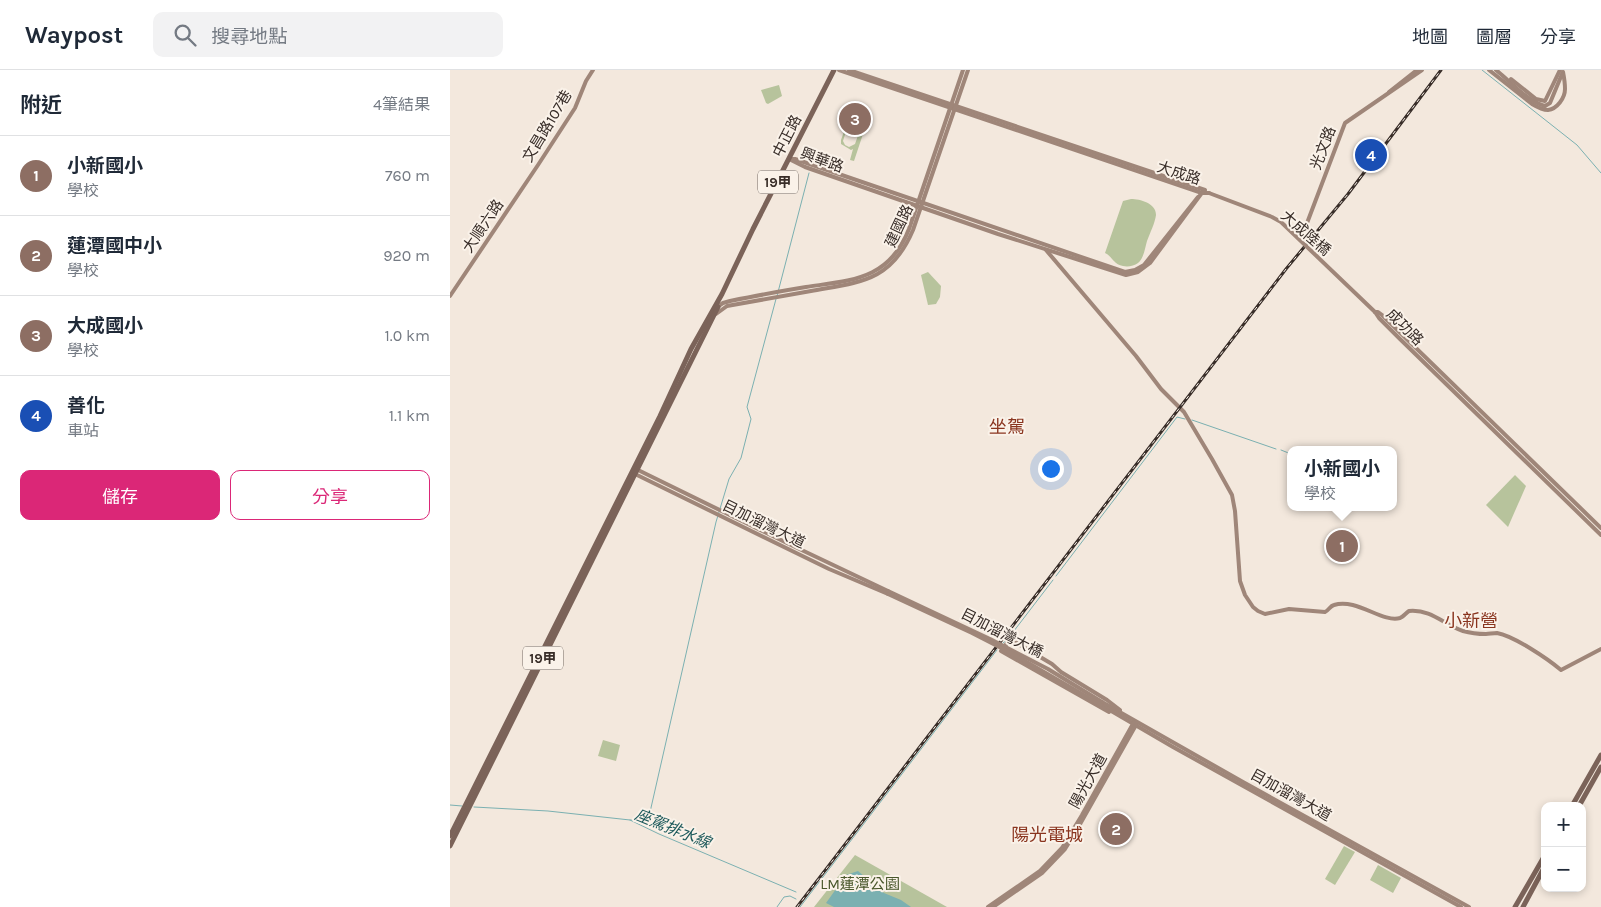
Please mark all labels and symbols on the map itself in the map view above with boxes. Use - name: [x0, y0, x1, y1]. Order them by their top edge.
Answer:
- street label: 文昌路107巷: [518, 87, 576, 165]
- pin: 3: [839, 100, 871, 138]
- street label: 中正路: [769, 112, 805, 160]
- street label: 光文路: [1307, 124, 1339, 172]
- pin: 4: [1355, 136, 1387, 174]
- street label: 興華路: [798, 144, 846, 176]
- street label: 大成路: [1155, 157, 1203, 189]
- road number: 19甲: [758, 170, 798, 194]
- street label: 大順六路: [459, 196, 507, 256]
- street label: 建國路: [881, 202, 917, 250]
- street label: 大成陸橋: [1277, 207, 1335, 259]
- street label: 成功路: [1383, 305, 1427, 349]
- district label: 坐駕: [989, 416, 1025, 438]
- your location: [1038, 456, 1064, 482]
- street label: 目加溜灣大道: [720, 496, 808, 552]
- pin: 1: [1326, 527, 1358, 565]
- street label: 目加溜灣大橋: [958, 605, 1046, 661]
- district label: 小新營: [1444, 610, 1498, 632]
- road number: 19甲: [523, 646, 563, 670]
- street label: 陽光大道: [1066, 750, 1110, 812]
- street label: 目加溜灣大道: [1247, 765, 1335, 825]
- water label: 座駕排水線: [632, 805, 715, 853]
- pin: 2: [1100, 810, 1132, 848]
- district label: 陽光電城: [1011, 824, 1083, 846]
- park label: LM蓮潭公園: [820, 875, 900, 893]

